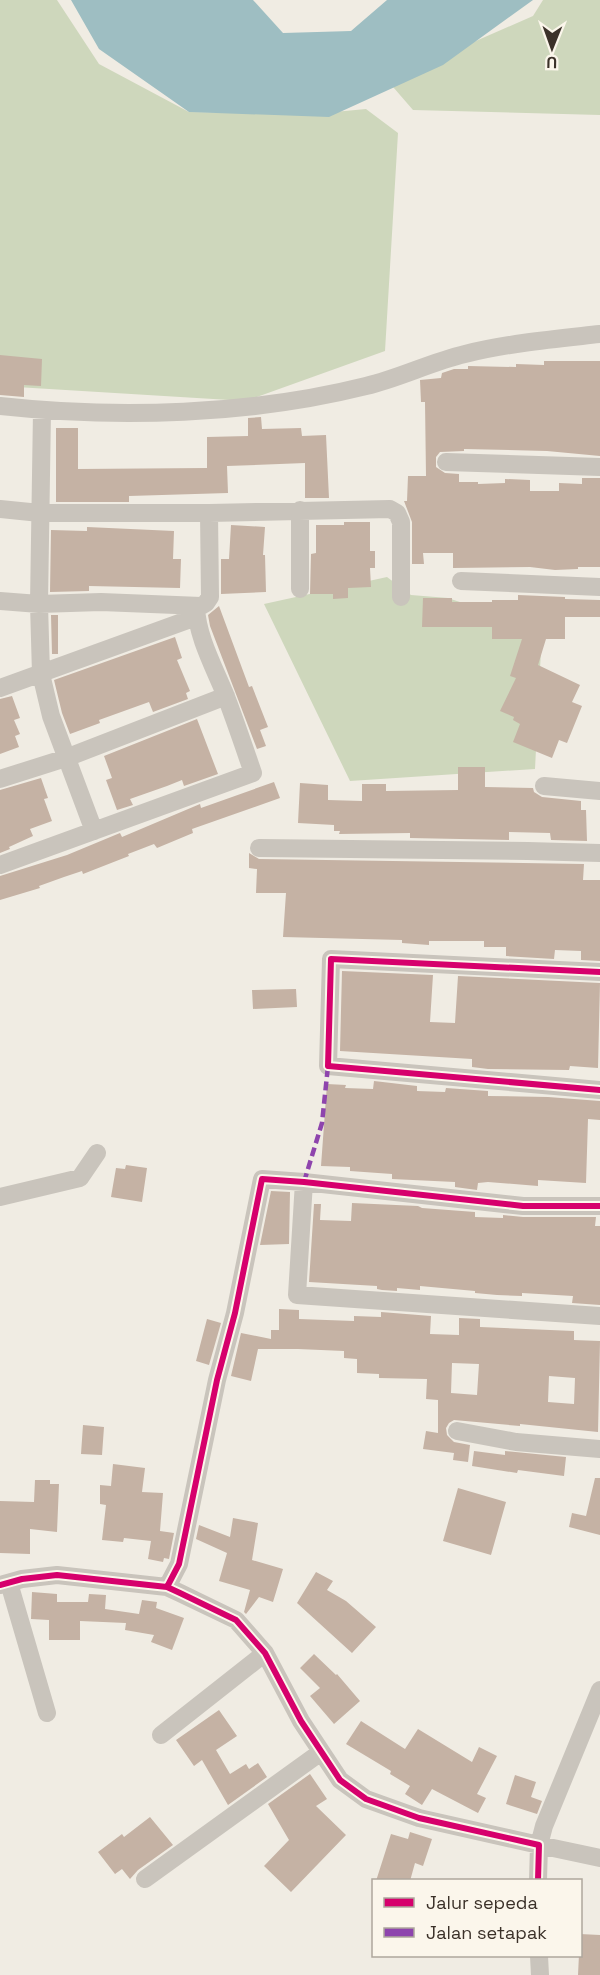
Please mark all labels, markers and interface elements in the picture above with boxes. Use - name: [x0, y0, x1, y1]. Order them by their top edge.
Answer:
- north arrow: [522, 18, 582, 78]
- text: U: [546, 52, 557, 73]
- legend: [372, 1879, 582, 1957]
- text: Jalur sepeda: [426, 1891, 538, 1914]
- text: Jalan setapak: [426, 1921, 547, 1944]

